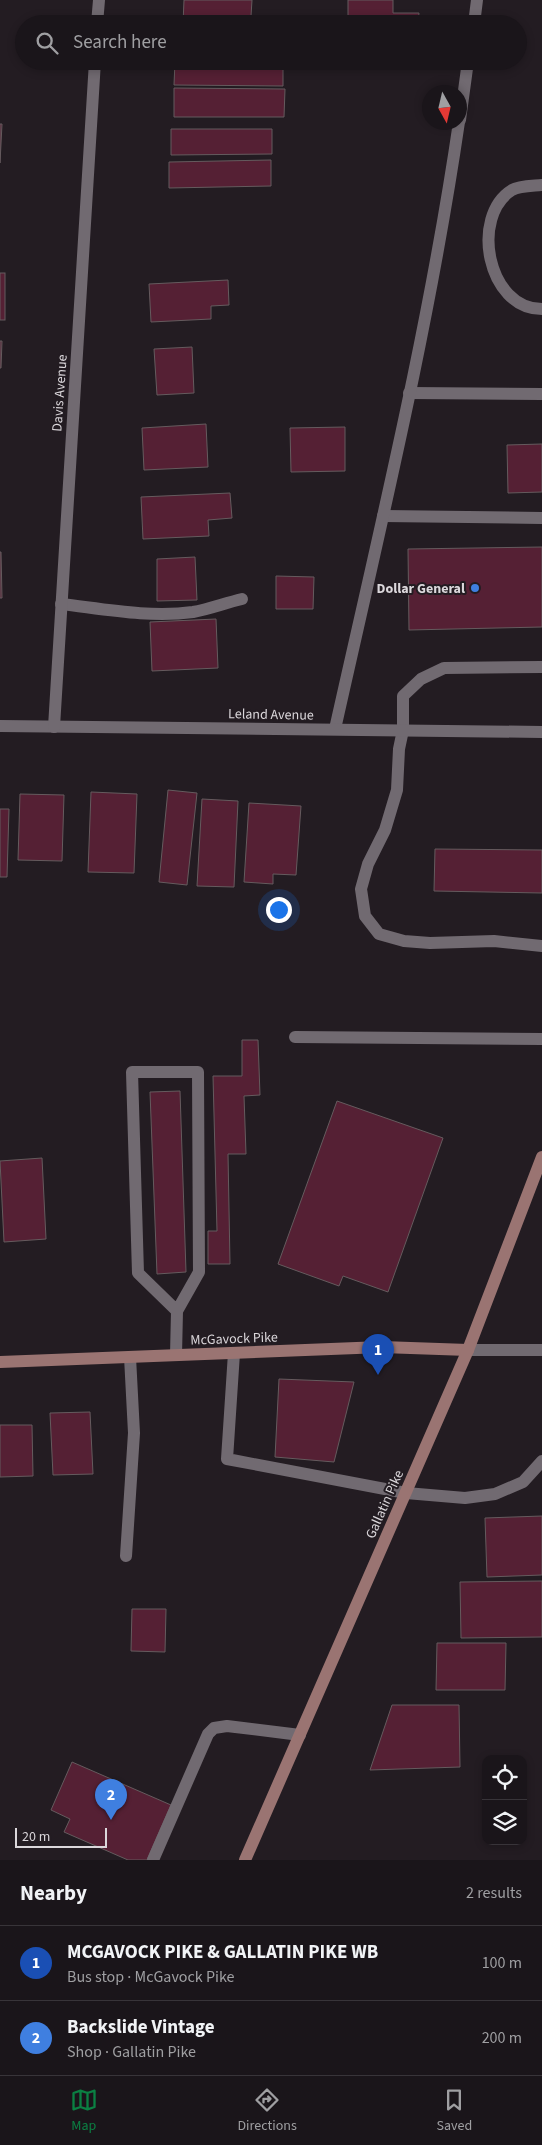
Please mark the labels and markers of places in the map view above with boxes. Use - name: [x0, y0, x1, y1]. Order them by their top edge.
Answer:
- place label: Dollar General: [377, 579, 465, 599]
- marker: Dollar General: [469, 582, 481, 594]
- pin: 1: [362, 1334, 394, 1375]
- pin: 2: [95, 1779, 127, 1820]

